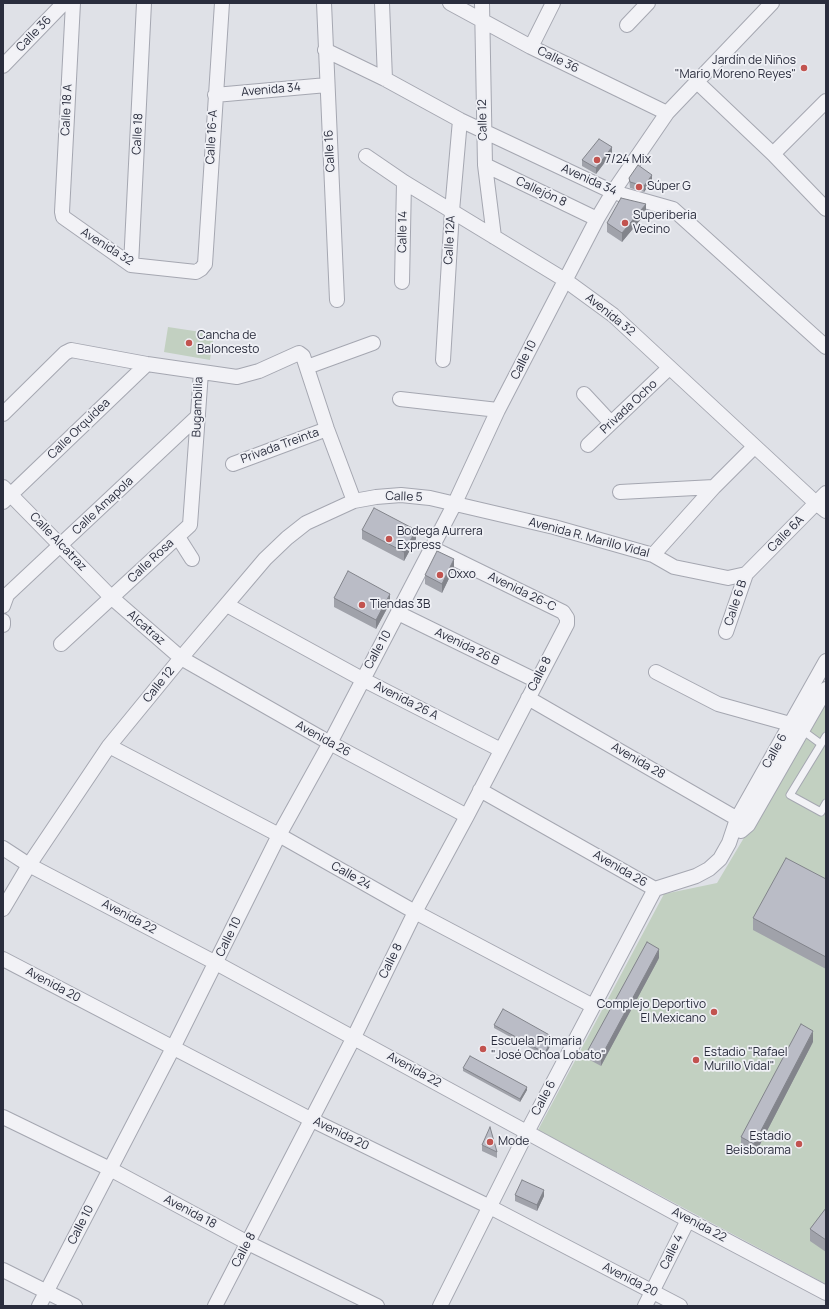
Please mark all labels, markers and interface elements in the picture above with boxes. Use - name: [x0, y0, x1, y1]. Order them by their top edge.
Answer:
- street label: Calle 36: [13, 13, 55, 55]
- street label: Calle 36: [535, 44, 581, 76]
- place label: Jardín de Niños "Mario Moreno Reyes": [675, 54, 796, 82]
- marker: Jardín de Niños "Mario Moreno Reyes": [799, 63, 809, 73]
- street label: Avenida 34: [241, 80, 301, 100]
- street label: Calle 18 A: [58, 84, 76, 136]
- street label: Calle 12: [475, 99, 491, 141]
- street label: Calle 16-A: [203, 109, 221, 165]
- street label: Calle 18: [130, 113, 146, 155]
- street label: Calle 16: [322, 129, 338, 173]
- place label: 7/24 Mix: [605, 153, 651, 167]
- marker: 7/24 Mix: [592, 155, 602, 165]
- street label: Avenida 34: [559, 161, 619, 199]
- street label: Callejón 8: [513, 174, 569, 210]
- place label: Súper G: [647, 180, 691, 194]
- marker: Súper G: [634, 182, 644, 192]
- place label: Superiberia Vecino: [633, 209, 697, 237]
- street label: Calle 14: [395, 211, 411, 253]
- street label: Calle 12A: [442, 215, 458, 265]
- marker: Superiberia Vecino: [620, 218, 630, 228]
- street label: Avenida 32: [78, 225, 136, 269]
- street label: Avenida 32: [582, 291, 638, 339]
- place label: Cancha de Baloncesto: [197, 329, 259, 357]
- marker: Cancha de Baloncesto: [184, 338, 194, 348]
- street label: Calle 10: [508, 338, 540, 382]
- street label: Bugambilia: [190, 376, 206, 438]
- street label: Privada Ocho: [598, 377, 660, 437]
- street label: Calle Orquídea: [45, 396, 113, 462]
- street label: Privada Treinta: [239, 425, 321, 467]
- street label: Calle Amapola: [69, 474, 137, 538]
- street label: Calle 5: [385, 489, 423, 505]
- street label: Calle Alcatraz: [26, 510, 90, 574]
- street label: Calle 6A: [765, 513, 807, 555]
- street label: Avenida R. Marillo Vidal: [527, 515, 651, 561]
- place label: Bodega Aurrera Express: [397, 525, 483, 553]
- marker: Bodega Aurrera Express: [384, 534, 394, 544]
- street label: Calle Rosa: [125, 536, 177, 586]
- place label: Oxxo: [448, 568, 476, 582]
- street label: Avenida 26-C: [486, 569, 558, 615]
- marker: Oxxo: [435, 570, 445, 580]
- street label: Calle 6 B: [722, 578, 750, 628]
- place label: Tiendas 3B: [370, 598, 430, 612]
- marker: Tiendas 3B: [357, 600, 367, 610]
- street label: Alcatraz: [124, 608, 168, 648]
- street label: Avenida 26 B: [432, 625, 502, 669]
- street label: Calle 10: [361, 628, 395, 672]
- street label: Calle 8: [525, 654, 555, 694]
- street label: Calle 12: [140, 664, 178, 706]
- street label: Avenida 26 A: [371, 679, 441, 723]
- street label: Avenida 26: [293, 718, 353, 760]
- street label: Calle 6: [760, 731, 790, 771]
- street label: Avenida 28: [609, 740, 667, 782]
- street label: Avenida 26: [590, 848, 650, 890]
- street label: Calle 24: [328, 859, 374, 893]
- street label: Avenida 22: [99, 897, 159, 937]
- street label: Calle 10: [213, 915, 245, 959]
- street label: Calle 8: [376, 941, 406, 981]
- street label: Avenida 20: [23, 965, 83, 1005]
- place label: Complejo Deportivo El Mexicano: [597, 998, 706, 1026]
- marker: Complejo Deportivo El Mexicano: [709, 1007, 719, 1017]
- place label: Escuela Primaria "José Ochoa Lobato": [491, 1035, 606, 1063]
- marker: Escuela Primaria "José Ochoa Lobato": [478, 1044, 488, 1054]
- place label: Estadio "Rafael Murillo Vidal": [704, 1046, 788, 1074]
- street label: Avenida 22: [384, 1049, 444, 1091]
- marker: Estadio "Rafael Murillo Vidal": [691, 1055, 701, 1065]
- street label: Calle 6: [529, 1078, 559, 1118]
- street label: Avenida 20: [311, 1114, 371, 1154]
- place label: Estadio Beisborama: [726, 1130, 791, 1158]
- place label: Mode: [498, 1135, 529, 1149]
- marker: Mode: [485, 1137, 495, 1147]
- marker: Estadio Beisborama: [794, 1139, 804, 1149]
- street label: Avenida 18: [161, 1192, 219, 1232]
- street label: Calle 10: [65, 1203, 97, 1247]
- street label: Avenida 22: [669, 1205, 729, 1245]
- street label: Calle 8: [229, 1230, 259, 1270]
- street label: Calle 4: [657, 1232, 687, 1272]
- street label: Avenida 20: [600, 1260, 660, 1300]

